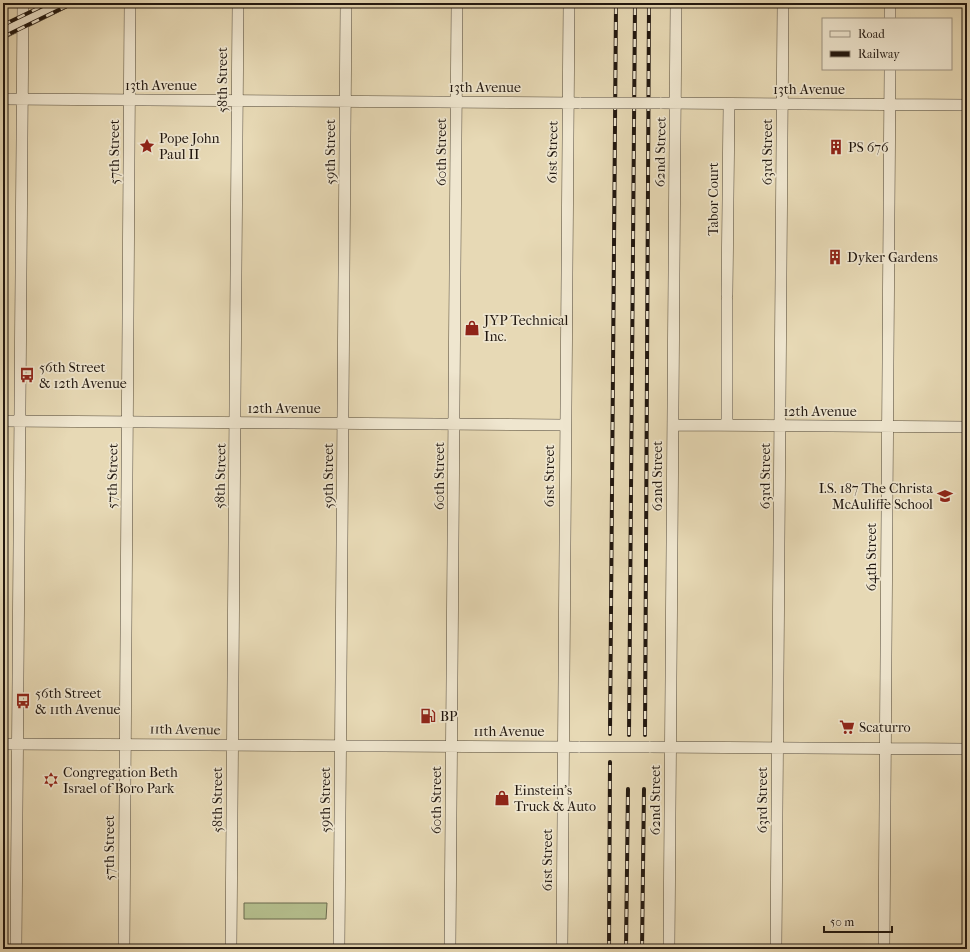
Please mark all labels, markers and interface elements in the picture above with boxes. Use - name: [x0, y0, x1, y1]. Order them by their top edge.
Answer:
- legend: [822, 18, 952, 70]
- text: Road: [858, 27, 885, 41]
- street label: 58th Street: [214, 47, 231, 113]
- text: Railway: [858, 47, 900, 61]
- street label: 13th Avenue: [125, 77, 197, 94]
- street label: 13th Avenue: [449, 79, 521, 96]
- street label: 13th Avenue: [773, 81, 845, 98]
- street label: 62nd Street: [651, 117, 670, 187]
- street label: 60th Street: [433, 118, 450, 186]
- street label: 57th Street: [106, 119, 123, 185]
- street label: 59th Street: [322, 119, 339, 185]
- street label: 63rd Street: [759, 119, 776, 185]
- street label: 61st Street: [543, 121, 562, 183]
- place label: Pope John Paul II: [159, 130, 220, 163]
- place icon: Pope John Paul II: [138, 137, 156, 155]
- building icon: PS 676: [827, 138, 845, 156]
- place label: PS 676: [848, 139, 889, 156]
- street label: Tabor Court: [705, 162, 722, 236]
- building icon: Dyker Gardens: [826, 248, 844, 266]
- place label: Dyker Gardens: [847, 249, 938, 266]
- place label: JYP Technical Inc.: [483, 312, 569, 345]
- shop icon: JYP Technical Inc.: [463, 319, 481, 337]
- place label: 56th Street & 12th Avenue: [39, 359, 127, 392]
- bus stop icon: 56th Street & 12th Avenue: [18, 366, 36, 384]
- street label: 12th Avenue: [247, 400, 321, 417]
- street label: 12th Avenue: [783, 403, 857, 420]
- street label: 62nd Street: [649, 441, 666, 511]
- street label: 60th Street: [431, 442, 448, 510]
- street label: 57th Street: [103, 443, 122, 509]
- street label: 58th Street: [211, 443, 230, 509]
- street label: 59th Street: [320, 443, 337, 509]
- street label: 63rd Street: [757, 443, 774, 509]
- street label: 61st Street: [541, 445, 558, 507]
- place label: I.S. 187 The Christa McAuliffe School: [819, 480, 934, 513]
- school or university icon: I.S. 187 The Christa McAuliffe School: [936, 487, 954, 505]
- street label: 64th Street: [863, 523, 880, 591]
- place label: 56th Street & 11th Avenue: [35, 685, 121, 718]
- bus stop icon: 56th Street & 11th Avenue: [14, 692, 32, 710]
- fuel station icon: BP: [419, 707, 437, 725]
- place label: BP: [440, 708, 458, 725]
- supermarket icon: Scaturro: [838, 718, 856, 736]
- place label: Scaturro: [859, 719, 911, 736]
- street label: 11th Avenue: [149, 720, 221, 739]
- street label: 11th Avenue: [473, 723, 545, 740]
- place label: Congregation Beth Israel of Boro Park: [63, 764, 178, 797]
- street label: 62nd Street: [647, 765, 664, 835]
- street label: 60th Street: [428, 766, 445, 834]
- street label: 58th Street: [209, 767, 226, 833]
- street label: 59th Street: [317, 767, 334, 833]
- street label: 63rd Street: [754, 767, 771, 833]
- synagogue icon: Congregation Beth Israel of Boro Park: [42, 771, 60, 789]
- place label: Einstein's Truck & Auto: [514, 782, 596, 815]
- shop icon: Einstein's Truck & Auto: [493, 789, 511, 807]
- street label: 57th Street: [101, 815, 118, 881]
- street label: 61st Street: [539, 829, 556, 891]
- scale bar: [824, 908, 892, 934]
- text: 50 m: [830, 915, 854, 929]

